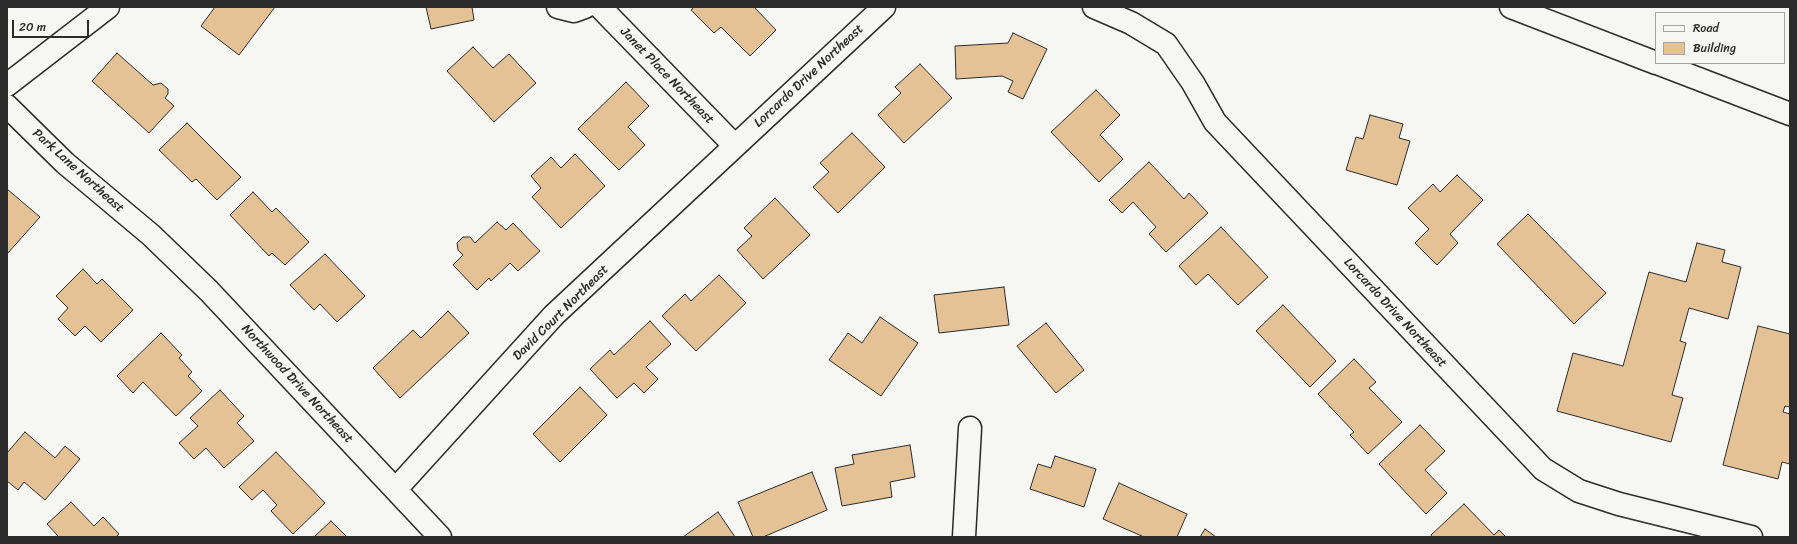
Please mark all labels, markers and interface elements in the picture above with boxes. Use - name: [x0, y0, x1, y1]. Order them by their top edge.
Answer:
- scale bar: [14, 12, 91, 38]
- legend: [1655, 12, 1785, 64]
- text: 20 m: [19, 16, 46, 38]
- text: Road: [1693, 17, 1719, 39]
- street label: Lorcardo Drive Northeast: [751, 21, 867, 131]
- street label: Janet Place Northeast: [617, 24, 717, 128]
- text: Building: [1693, 37, 1736, 59]
- street label: Park Lane Northeast: [29, 126, 127, 216]
- street label: Lorcardo Drive Northeast: [1340, 255, 1450, 371]
- street label: David Court Northeast: [510, 262, 612, 364]
- street label: Northwood Drive Northeast: [238, 321, 356, 447]

